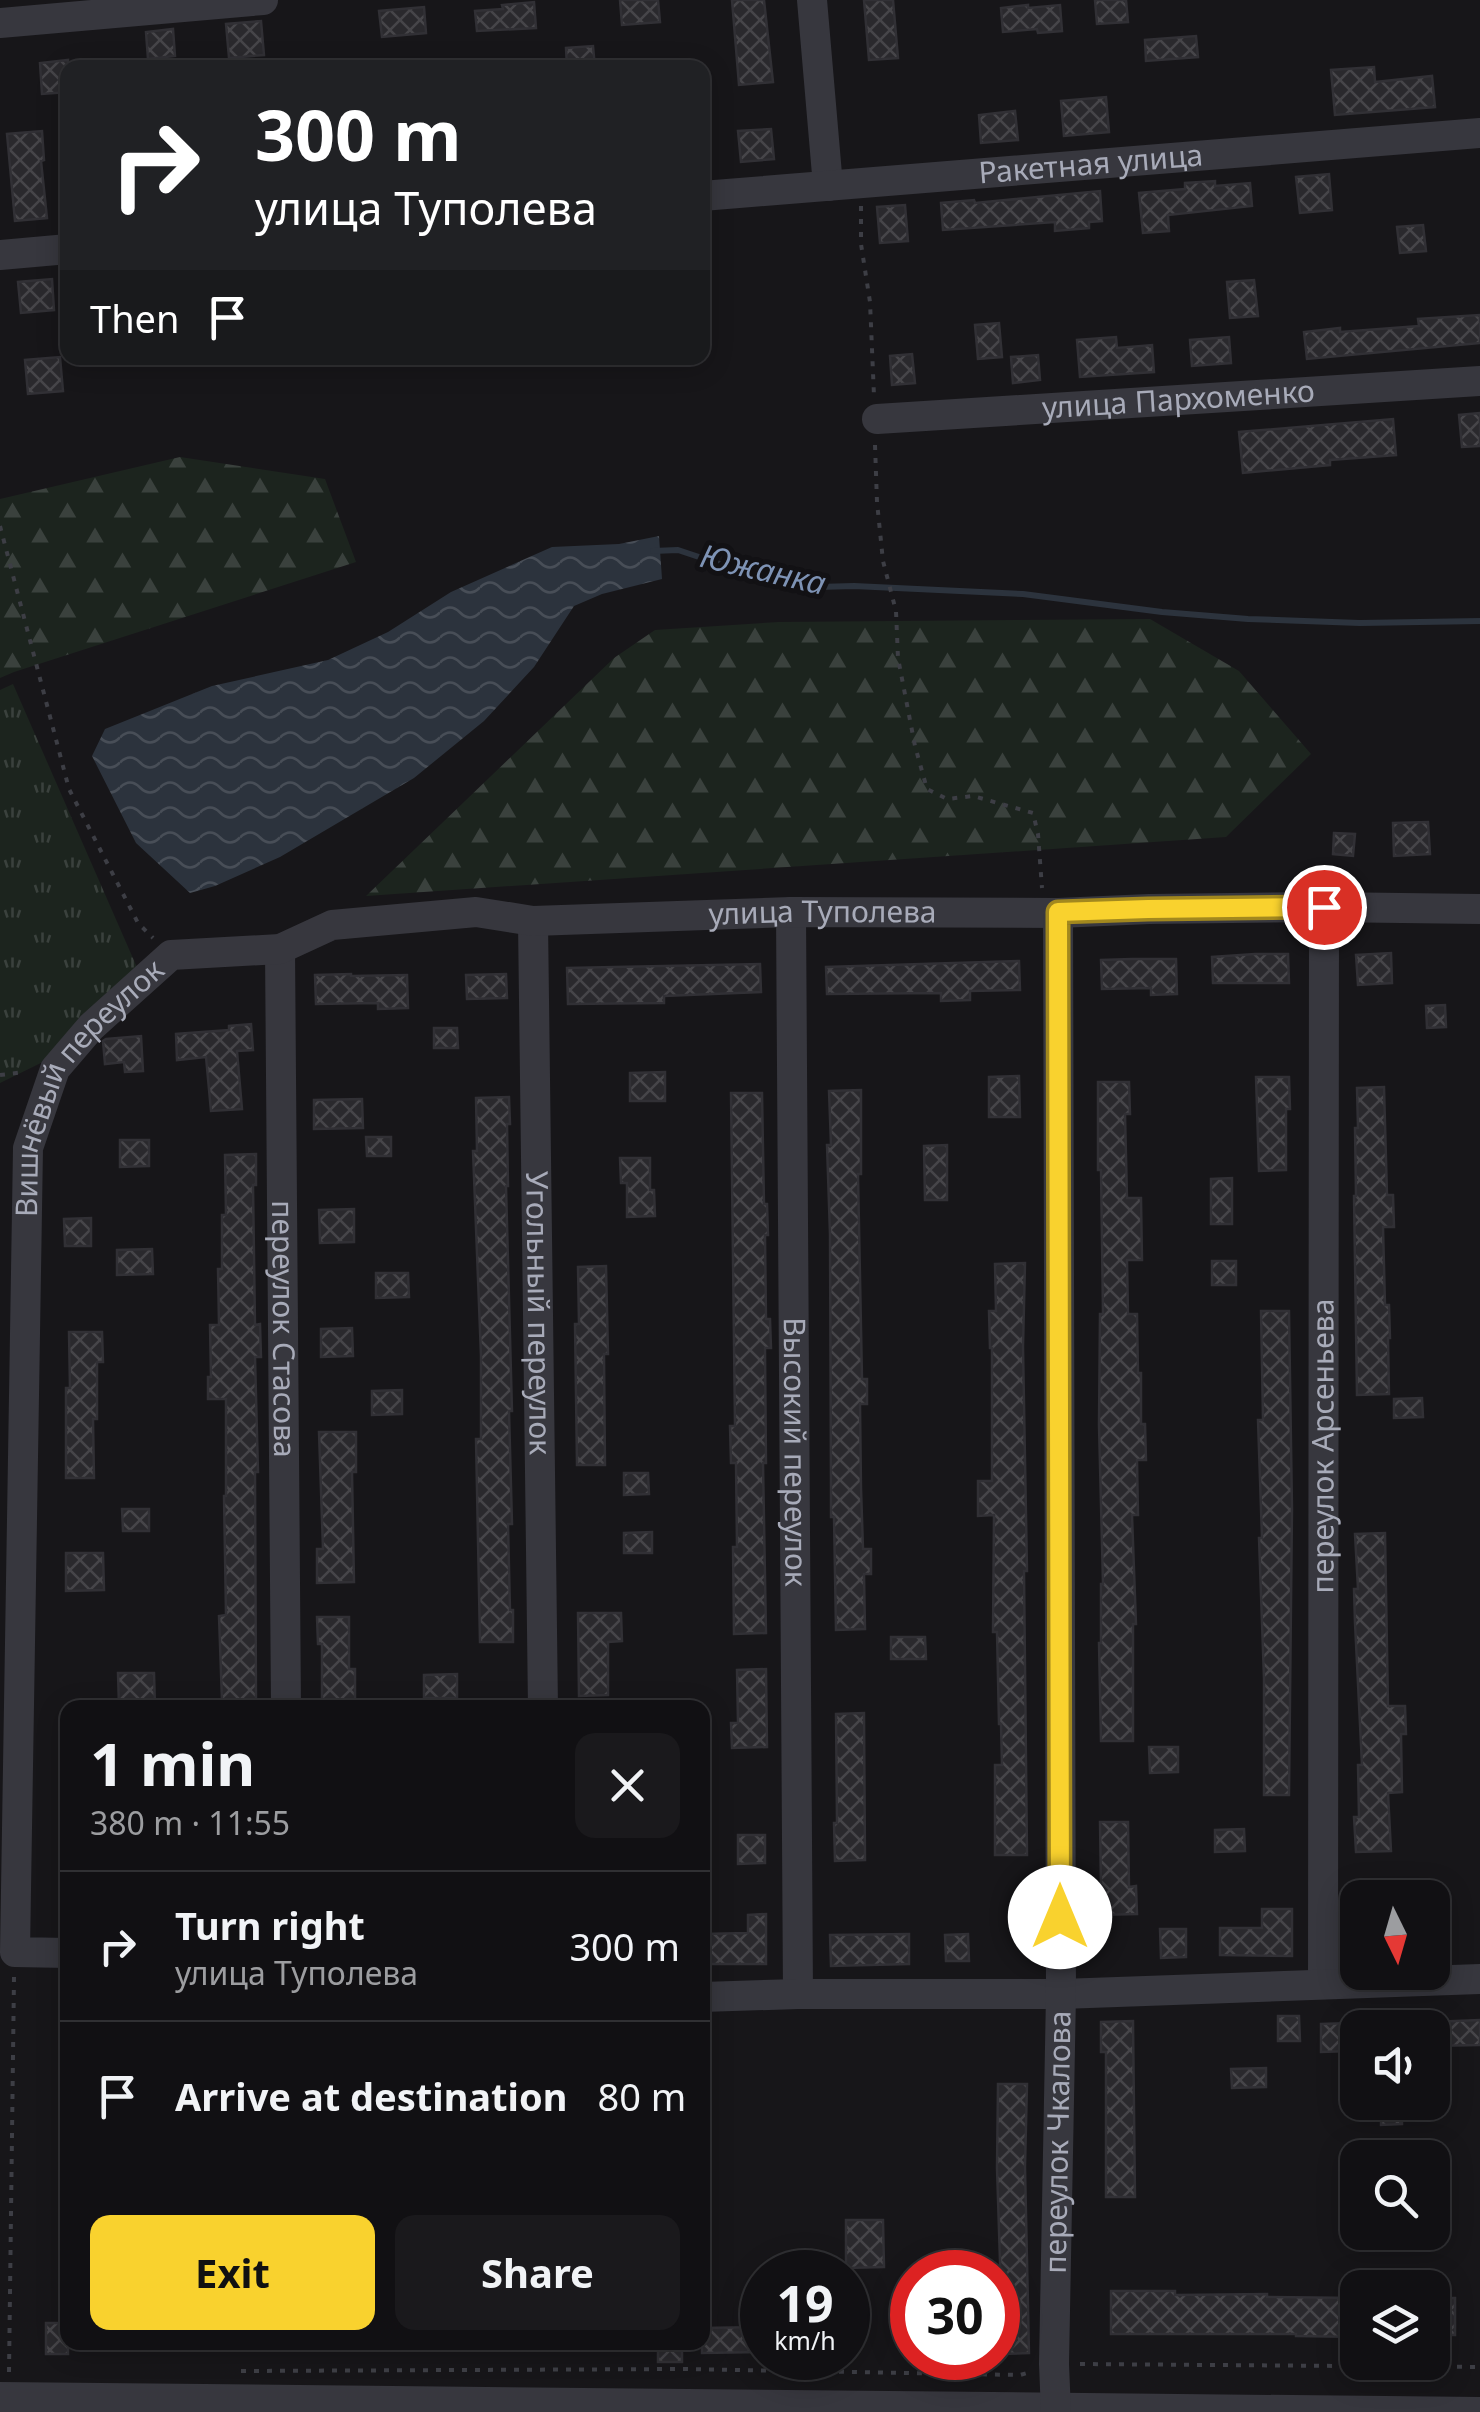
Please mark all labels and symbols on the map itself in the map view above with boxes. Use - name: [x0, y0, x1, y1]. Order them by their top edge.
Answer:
- street label: Ракетная улица: [977, 134, 1204, 193]
- street label: улица Пархоменко: [1041, 369, 1316, 428]
- water label: Южанка: [696, 533, 830, 604]
- pin: [1282, 865, 1367, 950]
- street label: улица Туполева: [708, 890, 937, 934]
- street label: Вишнёвый переулок: [5, 949, 172, 1217]
- street label: Угольный переулок: [517, 1171, 562, 1455]
- street label: переулок Стасова: [263, 1200, 306, 1458]
- street label: переулок Арсеньева: [1301, 1299, 1343, 1593]
- street label: Высокий переулок: [775, 1317, 817, 1587]
- position arrow: [1008, 1865, 1112, 1969]
- north arrow: [1340, 1880, 1450, 1990]
- street label: переулок Чкалова: [1034, 2010, 1080, 2274]
- speed limit sign: 30: [890, 2250, 1020, 2380]

